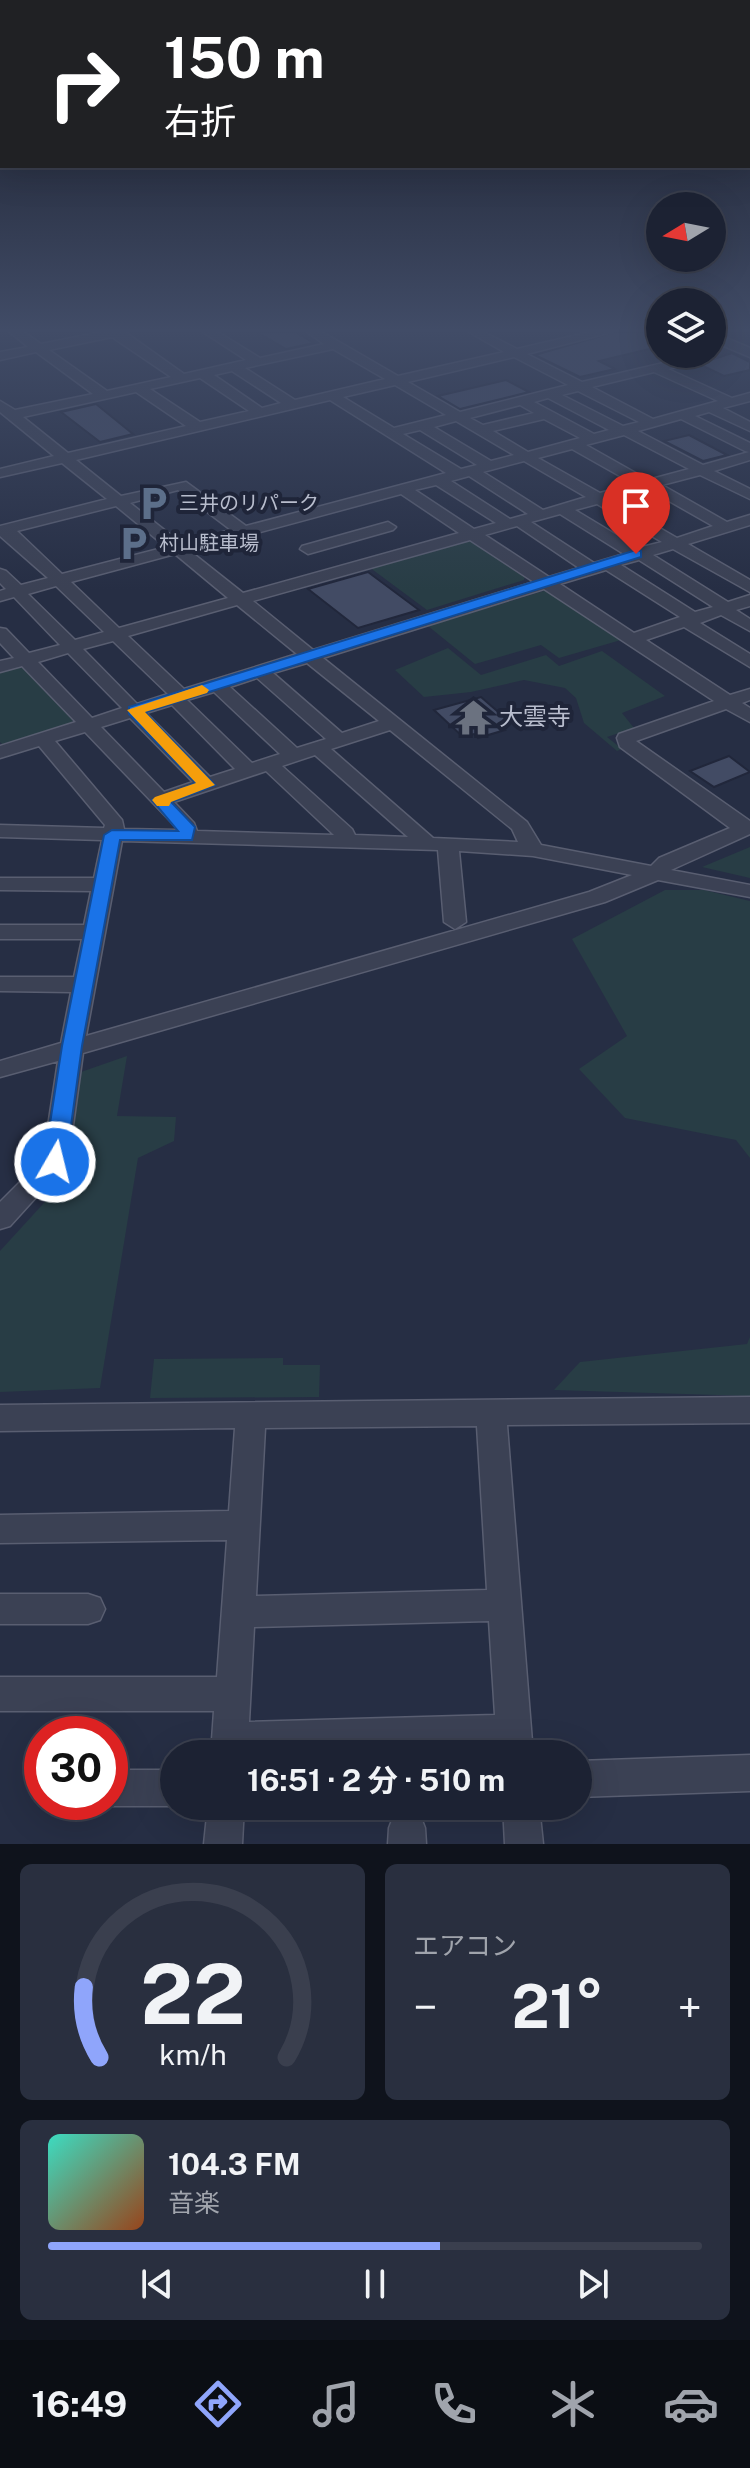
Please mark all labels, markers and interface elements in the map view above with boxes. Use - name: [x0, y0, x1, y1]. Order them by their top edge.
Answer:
- text: 150 m: [164, 25, 325, 91]
- icon: right: [32, 32, 136, 136]
- text: 右折: [164, 100, 236, 142]
- north arrow: [646, 192, 726, 272]
- map controls: [646, 192, 726, 368]
- button: layers: [646, 288, 726, 368]
- pin: [602, 472, 670, 554]
- parking icon: 三井のリパーク: [134, 484, 172, 522]
- icon: arrive: [614, 484, 658, 528]
- place label: 三井のリパーク: [179, 491, 319, 515]
- parking icon: 村山駐車場: [114, 524, 152, 562]
- place label: 村山駐車場: [159, 531, 259, 555]
- temple icon: 大雲寺: [454, 698, 492, 736]
- place label: 大雲寺: [499, 702, 571, 730]
- position arrow: [13, 1120, 97, 1204]
- speed limit sign: 30: [24, 1716, 128, 1820]
- text: 16:51 · 2 分 · 510 m: [247, 1762, 505, 1798]
- text: エアコン: [413, 1930, 517, 1961]
- text: 22: [140, 1945, 245, 2043]
- text: 21°: [511, 1971, 604, 2042]
- text: −: [413, 1981, 437, 2033]
- text: +: [678, 1981, 702, 2033]
- text: km/h: [159, 2038, 226, 2071]
- text: 104.3 FM: [168, 2146, 300, 2182]
- text: 音楽: [168, 2187, 220, 2218]
- icon: previous: [135, 2262, 179, 2306]
- icon: pause: [353, 2262, 397, 2306]
- icon: next: [571, 2262, 615, 2306]
- icon: directions: [190, 2376, 246, 2432]
- icon: music: [308, 2376, 364, 2432]
- icon: phone: [426, 2376, 482, 2432]
- icon: climate: [545, 2376, 601, 2432]
- icon: car: [663, 2376, 719, 2432]
- text: 16:49: [31, 2383, 127, 2425]

